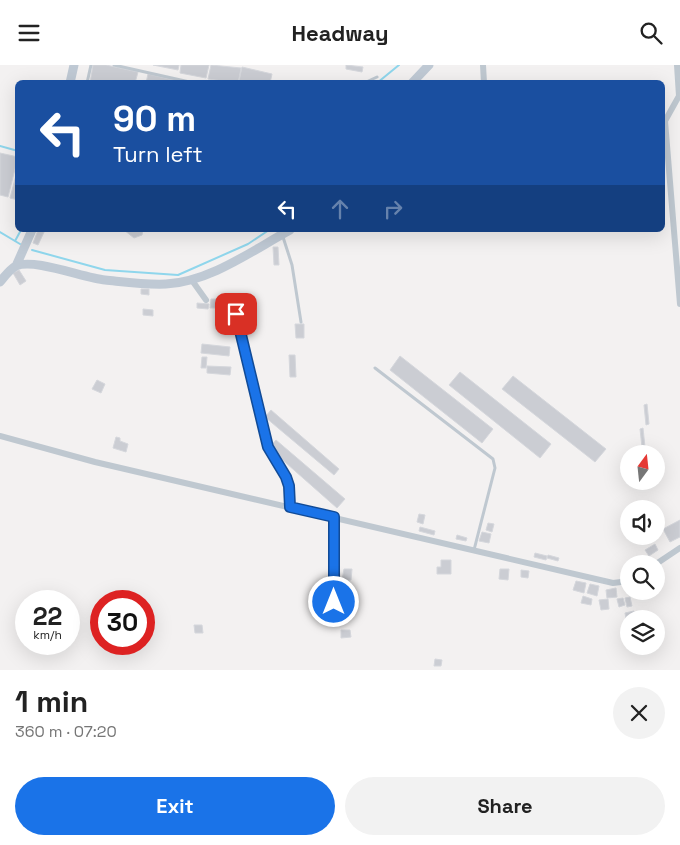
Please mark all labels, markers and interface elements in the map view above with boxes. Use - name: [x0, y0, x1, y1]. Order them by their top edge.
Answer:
- icon: menu: [15, 19, 43, 47]
- text: Headway: [292, 19, 388, 47]
- icon: search: [637, 19, 665, 47]
- text: 90 m: [113, 97, 196, 141]
- icon: left: [30, 100, 95, 165]
- text: Turn left: [113, 140, 203, 168]
- icon: left: [273, 195, 301, 223]
- icon: ahead: [326, 195, 354, 223]
- icon: right: [379, 195, 407, 223]
- pin: [215, 293, 257, 335]
- icon: arrive: [222, 300, 250, 328]
- north arrow: [620, 445, 665, 490]
- map controls: [620, 445, 665, 655]
- button: sound: [620, 500, 665, 545]
- button: search: [620, 555, 665, 600]
- position arrow: [307, 575, 359, 627]
- speed limit sign: 30: [90, 590, 155, 655]
- text: 22: [33, 600, 62, 632]
- button: layers: [620, 610, 665, 655]
- text: km/h: [33, 627, 62, 643]
- text: 1 min: [15, 682, 88, 721]
- button: close: [613, 687, 665, 739]
- text: 360 m · 07:20: [15, 721, 117, 742]
- button: Exit: [15, 777, 335, 835]
- button: Share: [345, 777, 665, 835]

